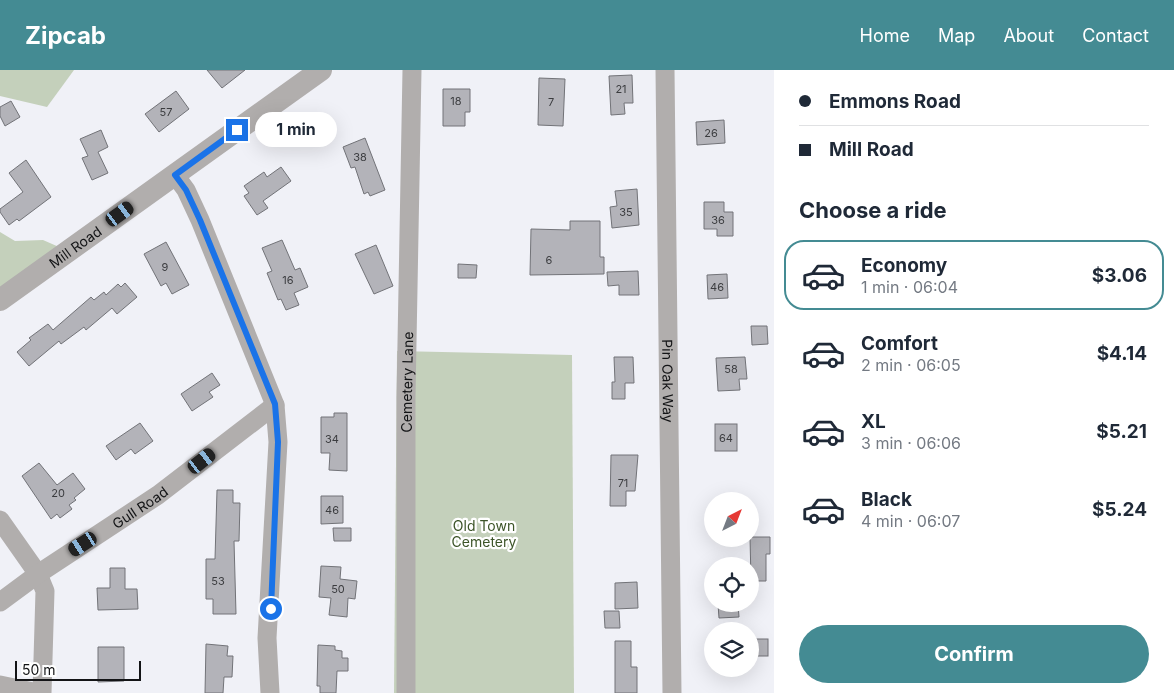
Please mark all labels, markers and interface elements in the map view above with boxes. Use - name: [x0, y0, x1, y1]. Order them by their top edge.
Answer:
- text: Zipcab: [25, 21, 106, 50]
- text: Home: [860, 25, 910, 46]
- text: Map: [938, 25, 975, 46]
- text: About: [1003, 25, 1054, 46]
- text: Contact: [1082, 25, 1149, 46]
- house number: 21: [615, 82, 627, 96]
- text: Emmons Road: [829, 90, 961, 113]
- house number: 18: [450, 94, 462, 108]
- house number: 7: [548, 95, 554, 109]
- house number: 57: [160, 105, 172, 119]
- callout: 1 min: [254, 112, 337, 148]
- route end: [226, 119, 248, 141]
- text: 1 min: [276, 119, 316, 139]
- house number: 26: [704, 126, 718, 140]
- text: Mill Road: [829, 138, 914, 161]
- house number: 38: [353, 150, 367, 164]
- text: Choose a ride: [799, 197, 947, 223]
- car: [103, 199, 136, 229]
- house number: 35: [619, 205, 633, 219]
- house number: 36: [711, 213, 725, 227]
- street label: Mill Road: [45, 222, 104, 271]
- house number: 6: [546, 253, 553, 267]
- icon: car: [801, 253, 846, 298]
- text: Economy: [861, 254, 947, 277]
- house number: 9: [162, 260, 169, 274]
- text: $3.06: [1092, 264, 1147, 287]
- house number: 16: [282, 273, 294, 287]
- text: 1 min · 06:04: [861, 277, 958, 297]
- house number: 46: [710, 280, 724, 294]
- street label: Cemetery Lane: [398, 331, 416, 433]
- icon: car: [801, 331, 846, 376]
- text: Comfort: [861, 332, 938, 355]
- street label: Pin Oak Way: [660, 339, 677, 423]
- text: $4.14: [1097, 342, 1147, 365]
- text: 2 min · 06:05: [861, 355, 961, 375]
- house number: 58: [724, 362, 738, 376]
- icon: car: [801, 409, 846, 454]
- text: XL: [861, 410, 886, 433]
- text: $5.21: [1096, 420, 1147, 443]
- house number: 64: [719, 431, 733, 445]
- house number: 34: [325, 432, 339, 446]
- text: 3 min · 06:06: [861, 433, 961, 453]
- car: [185, 446, 218, 476]
- house number: 71: [618, 476, 628, 490]
- street label: Gull Road: [109, 482, 171, 532]
- house number: 20: [51, 486, 65, 500]
- icon: car: [801, 487, 846, 532]
- text: Black: [861, 488, 912, 511]
- north arrow: [704, 492, 759, 548]
- map controls: [704, 492, 759, 677]
- text: $5.24: [1092, 498, 1147, 521]
- house number: 46: [325, 503, 339, 517]
- text: 4 min · 06:07: [861, 511, 960, 531]
- park label: Old Town Cemetery: [452, 517, 517, 550]
- car: [66, 530, 99, 558]
- button: locate: [704, 557, 759, 612]
- house number: 53: [211, 574, 225, 588]
- house number: 50: [331, 582, 345, 596]
- route start: [260, 598, 282, 620]
- button: layers: [704, 622, 759, 677]
- button: Confirm: [799, 625, 1149, 683]
- scale bar: [15, 658, 141, 681]
- text: 50 m: [22, 661, 56, 678]

